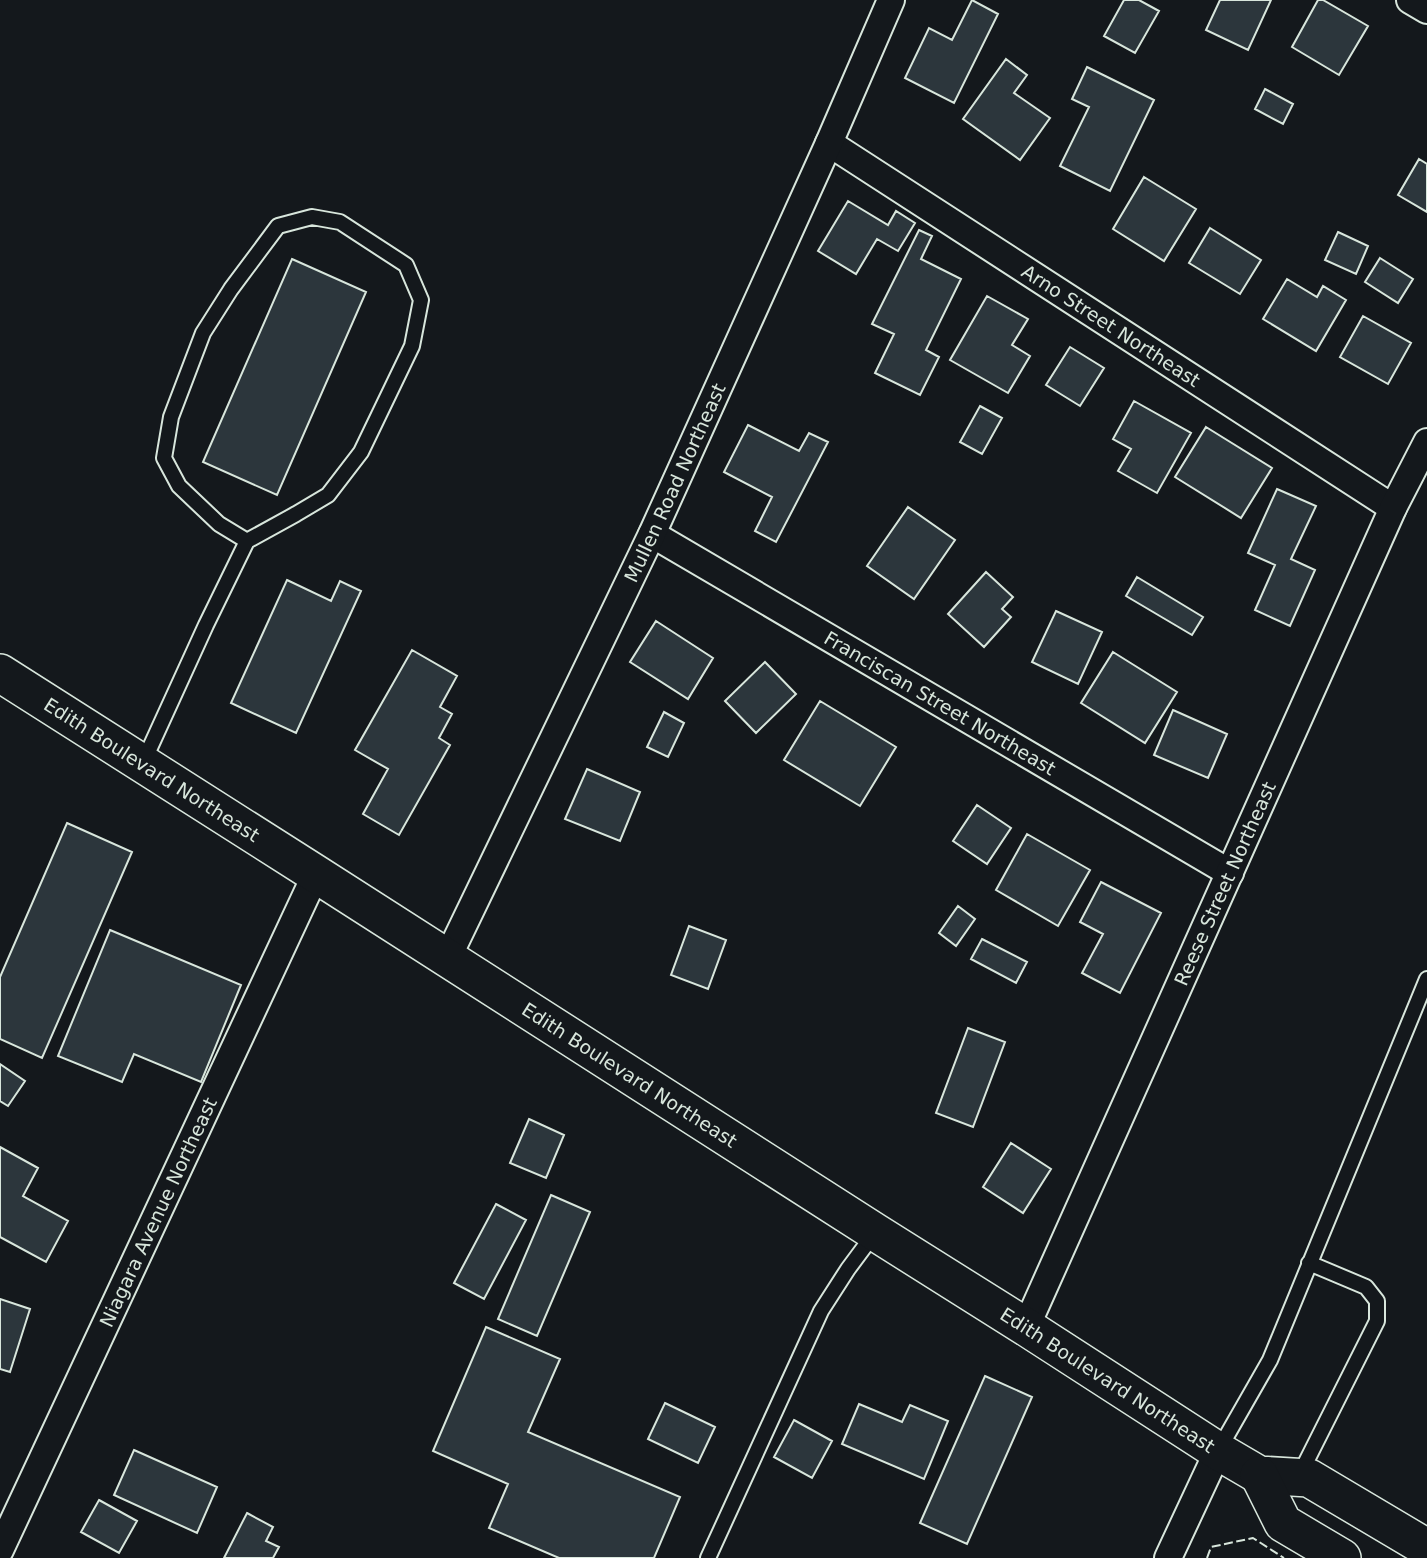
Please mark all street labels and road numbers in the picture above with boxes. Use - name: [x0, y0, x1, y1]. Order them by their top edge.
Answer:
- street label: Arno Street Northeast: [1018, 260, 1204, 391]
- street label: Mullen Road Northeast: [619, 380, 730, 586]
- street label: Franciscan Street Northeast: [820, 627, 1060, 779]
- street label: Edith Boulevard Northeast: [40, 693, 264, 846]
- street label: Reese Street Northeast: [1169, 778, 1280, 989]
- street label: Edith Boulevard Northeast: [518, 998, 741, 1152]
- street label: Niagara Avenue Northeast: [95, 1094, 221, 1330]
- street label: Edith Boulevard Northeast: [996, 1303, 1219, 1457]

